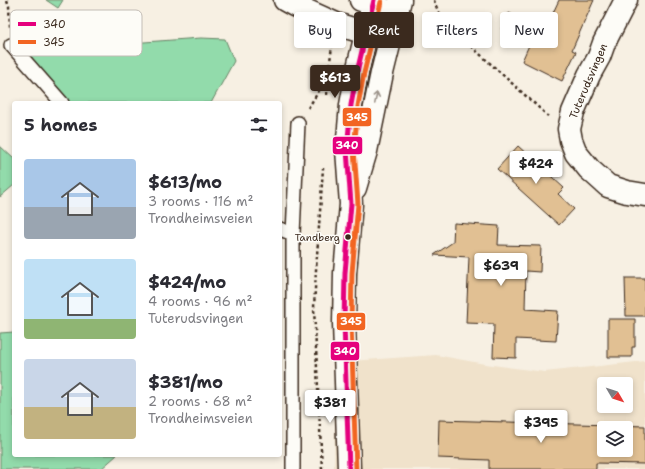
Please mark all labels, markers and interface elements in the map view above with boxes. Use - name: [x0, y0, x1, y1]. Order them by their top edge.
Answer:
- legend: [10, 10, 142, 56]
- chip: Buy: [294, 12, 346, 48]
- chip: Rent: [354, 12, 414, 48]
- chip: Filters: [422, 12, 492, 48]
- chip: New: [500, 12, 558, 48]
- text: 340: [43, 17, 66, 32]
- text: 345: [43, 35, 65, 50]
- street label: Tuterudsvingen: [566, 41, 611, 121]
- pin: $613: [311, 65, 359, 99]
- text: $613: [319, 69, 351, 86]
- one-way arrow: [373, 92, 381, 105]
- line badge: 345: [342, 107, 372, 127]
- text: 345: [346, 110, 368, 125]
- text: 5 homes: [24, 114, 97, 136]
- icon: filters: [248, 114, 270, 136]
- line badge: 340: [332, 136, 363, 155]
- text: 340: [336, 138, 359, 153]
- pin: $424: [512, 151, 560, 185]
- text: $424: [519, 155, 553, 172]
- text: $613/mo: [148, 171, 222, 193]
- icon: home: [56, 175, 104, 223]
- text: 3 rooms · 116 m²: [148, 193, 254, 210]
- text: Trondheimsveien: [148, 210, 253, 227]
- place label: Tandberg: [295, 231, 340, 244]
- marker: Tandberg: [343, 232, 353, 242]
- pin: $639: [477, 253, 525, 287]
- text: $639: [483, 257, 519, 274]
- text: $424/mo: [148, 271, 226, 293]
- icon: home: [56, 275, 104, 323]
- text: 4 rooms · 96 m²: [148, 293, 252, 310]
- text: Tuterudsvingen: [148, 310, 243, 327]
- line badge: 345: [336, 312, 366, 331]
- text: 345: [340, 314, 362, 329]
- line badge: 340: [330, 341, 360, 361]
- text: 340: [334, 344, 357, 359]
- text: $381/mo: [148, 371, 223, 393]
- icon: home: [56, 375, 104, 423]
- north arrow: [597, 377, 633, 413]
- map controls: [597, 377, 633, 457]
- pin: $381: [306, 390, 354, 424]
- text: 2 rooms · 68 m²: [148, 393, 252, 410]
- text: $381: [314, 394, 346, 411]
- text: Trondheimsveien: [148, 410, 253, 427]
- pin: $395: [517, 410, 565, 444]
- text: $395: [524, 414, 558, 431]
- button: layers: [597, 421, 633, 457]

